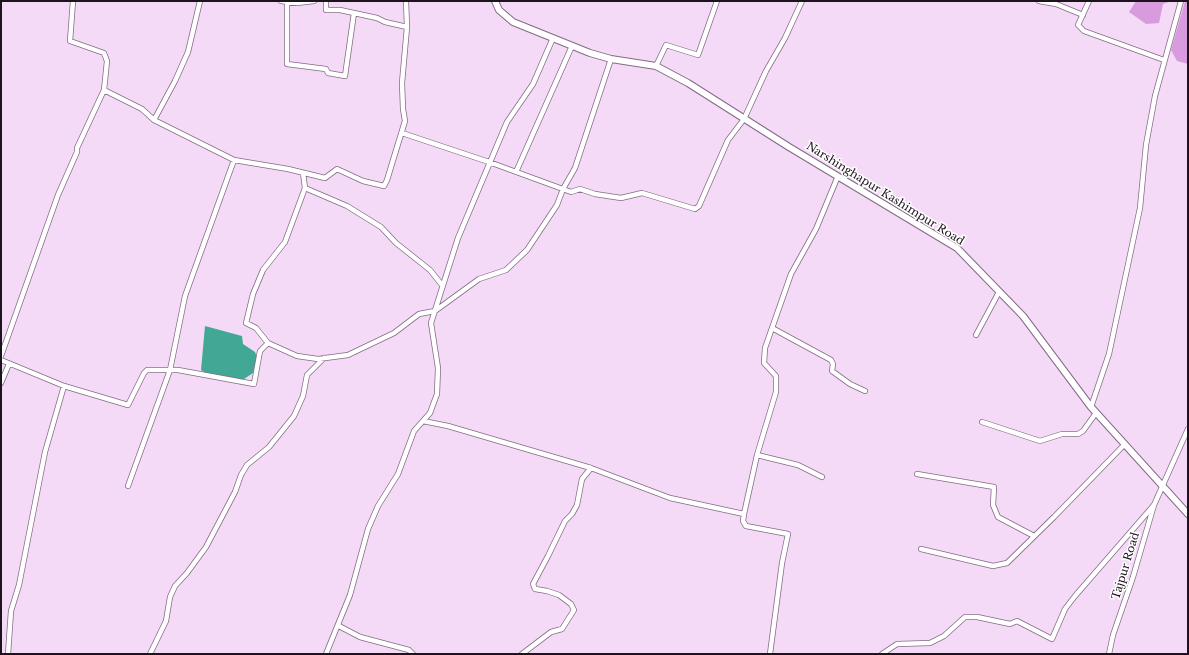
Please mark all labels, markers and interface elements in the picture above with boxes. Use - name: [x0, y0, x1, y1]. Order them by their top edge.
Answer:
- street label: Narshinghapur Kashimpur Road: [804, 140, 966, 248]
- street label: Tajpur Road: [1110, 531, 1142, 601]

